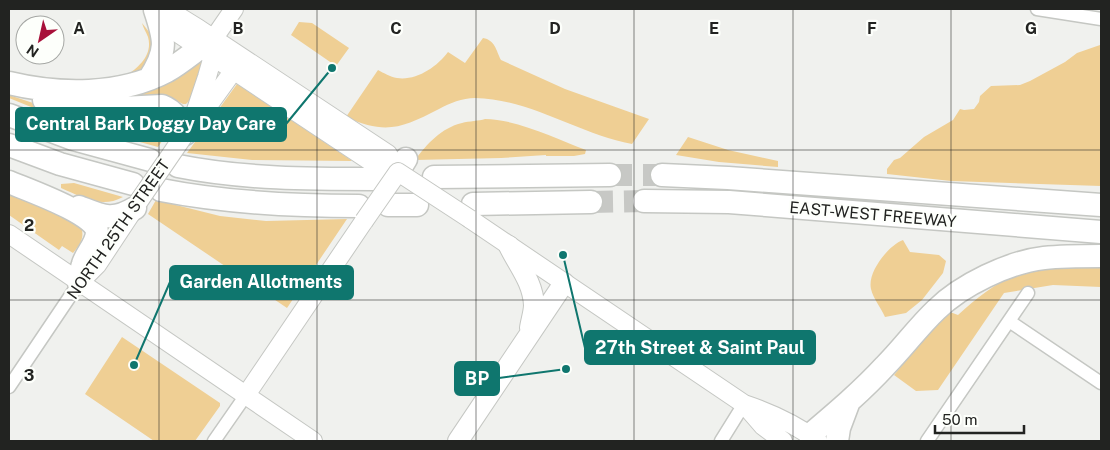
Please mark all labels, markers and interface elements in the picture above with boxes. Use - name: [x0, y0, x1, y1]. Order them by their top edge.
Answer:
- north arrow: [15, 15, 65, 65]
- text: A: [73, 19, 85, 38]
- text: B: [233, 19, 244, 38]
- text: C: [390, 19, 402, 38]
- text: D: [549, 19, 561, 38]
- text: E: [709, 19, 719, 38]
- text: F: [867, 19, 877, 38]
- text: G: [1025, 19, 1037, 38]
- text: N: [24, 41, 42, 60]
- callout: Central Bark Doggy Day Care: [16, 108, 286, 141]
- text: Central Bark Doggy Day Care: [26, 113, 276, 134]
- street label: NORTH 25TH STREET: [63, 155, 174, 303]
- street label: EAST-WEST FREEWAY: [789, 198, 957, 231]
- text: 2: [24, 216, 34, 235]
- callout: Garden Allotments: [170, 266, 353, 299]
- text: Garden Allotments: [180, 271, 342, 292]
- callout: 27th Street & Saint Paul: [585, 331, 815, 364]
- text: 27th Street & Saint Paul: [595, 337, 805, 358]
- callout: BP: [455, 362, 499, 395]
- text: 3: [24, 366, 34, 385]
- text: BP: [465, 368, 489, 389]
- scale bar: [935, 402, 1024, 434]
- text: 50 m: [942, 411, 977, 428]

